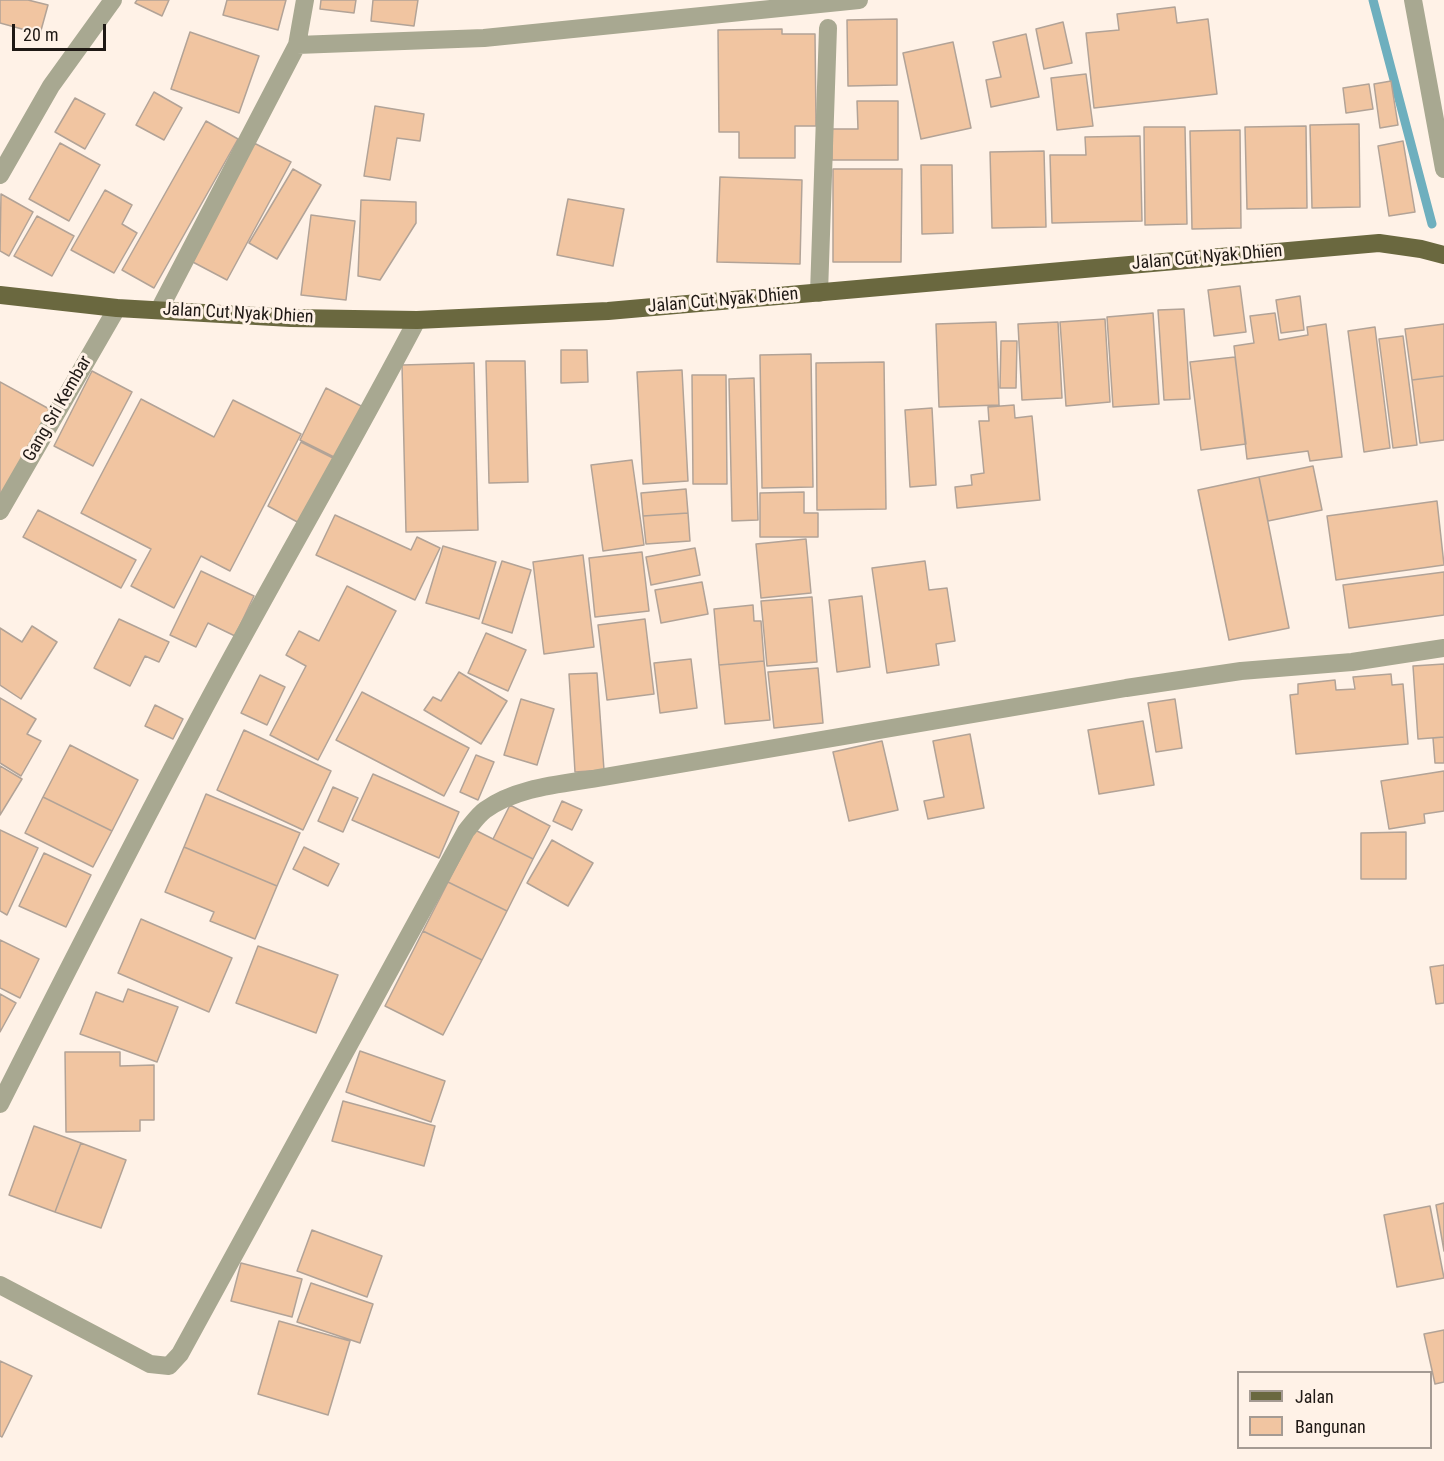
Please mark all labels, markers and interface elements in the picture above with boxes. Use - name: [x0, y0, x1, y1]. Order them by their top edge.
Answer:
- scale bar: [15, 12, 110, 50]
- text: 20 m: [23, 24, 58, 45]
- street label: Jalan Cut Nyak Dhien: [1131, 241, 1283, 275]
- street label: Jalan Cut Nyak Dhien: [647, 284, 799, 318]
- street label: Jalan Cut Nyak Dhien: [162, 299, 314, 329]
- street label: Gang Sri Kembar: [19, 352, 97, 466]
- legend: [1237, 1371, 1432, 1449]
- text: Jalan: [1295, 1386, 1334, 1407]
- text: Bangunan: [1295, 1416, 1366, 1437]

